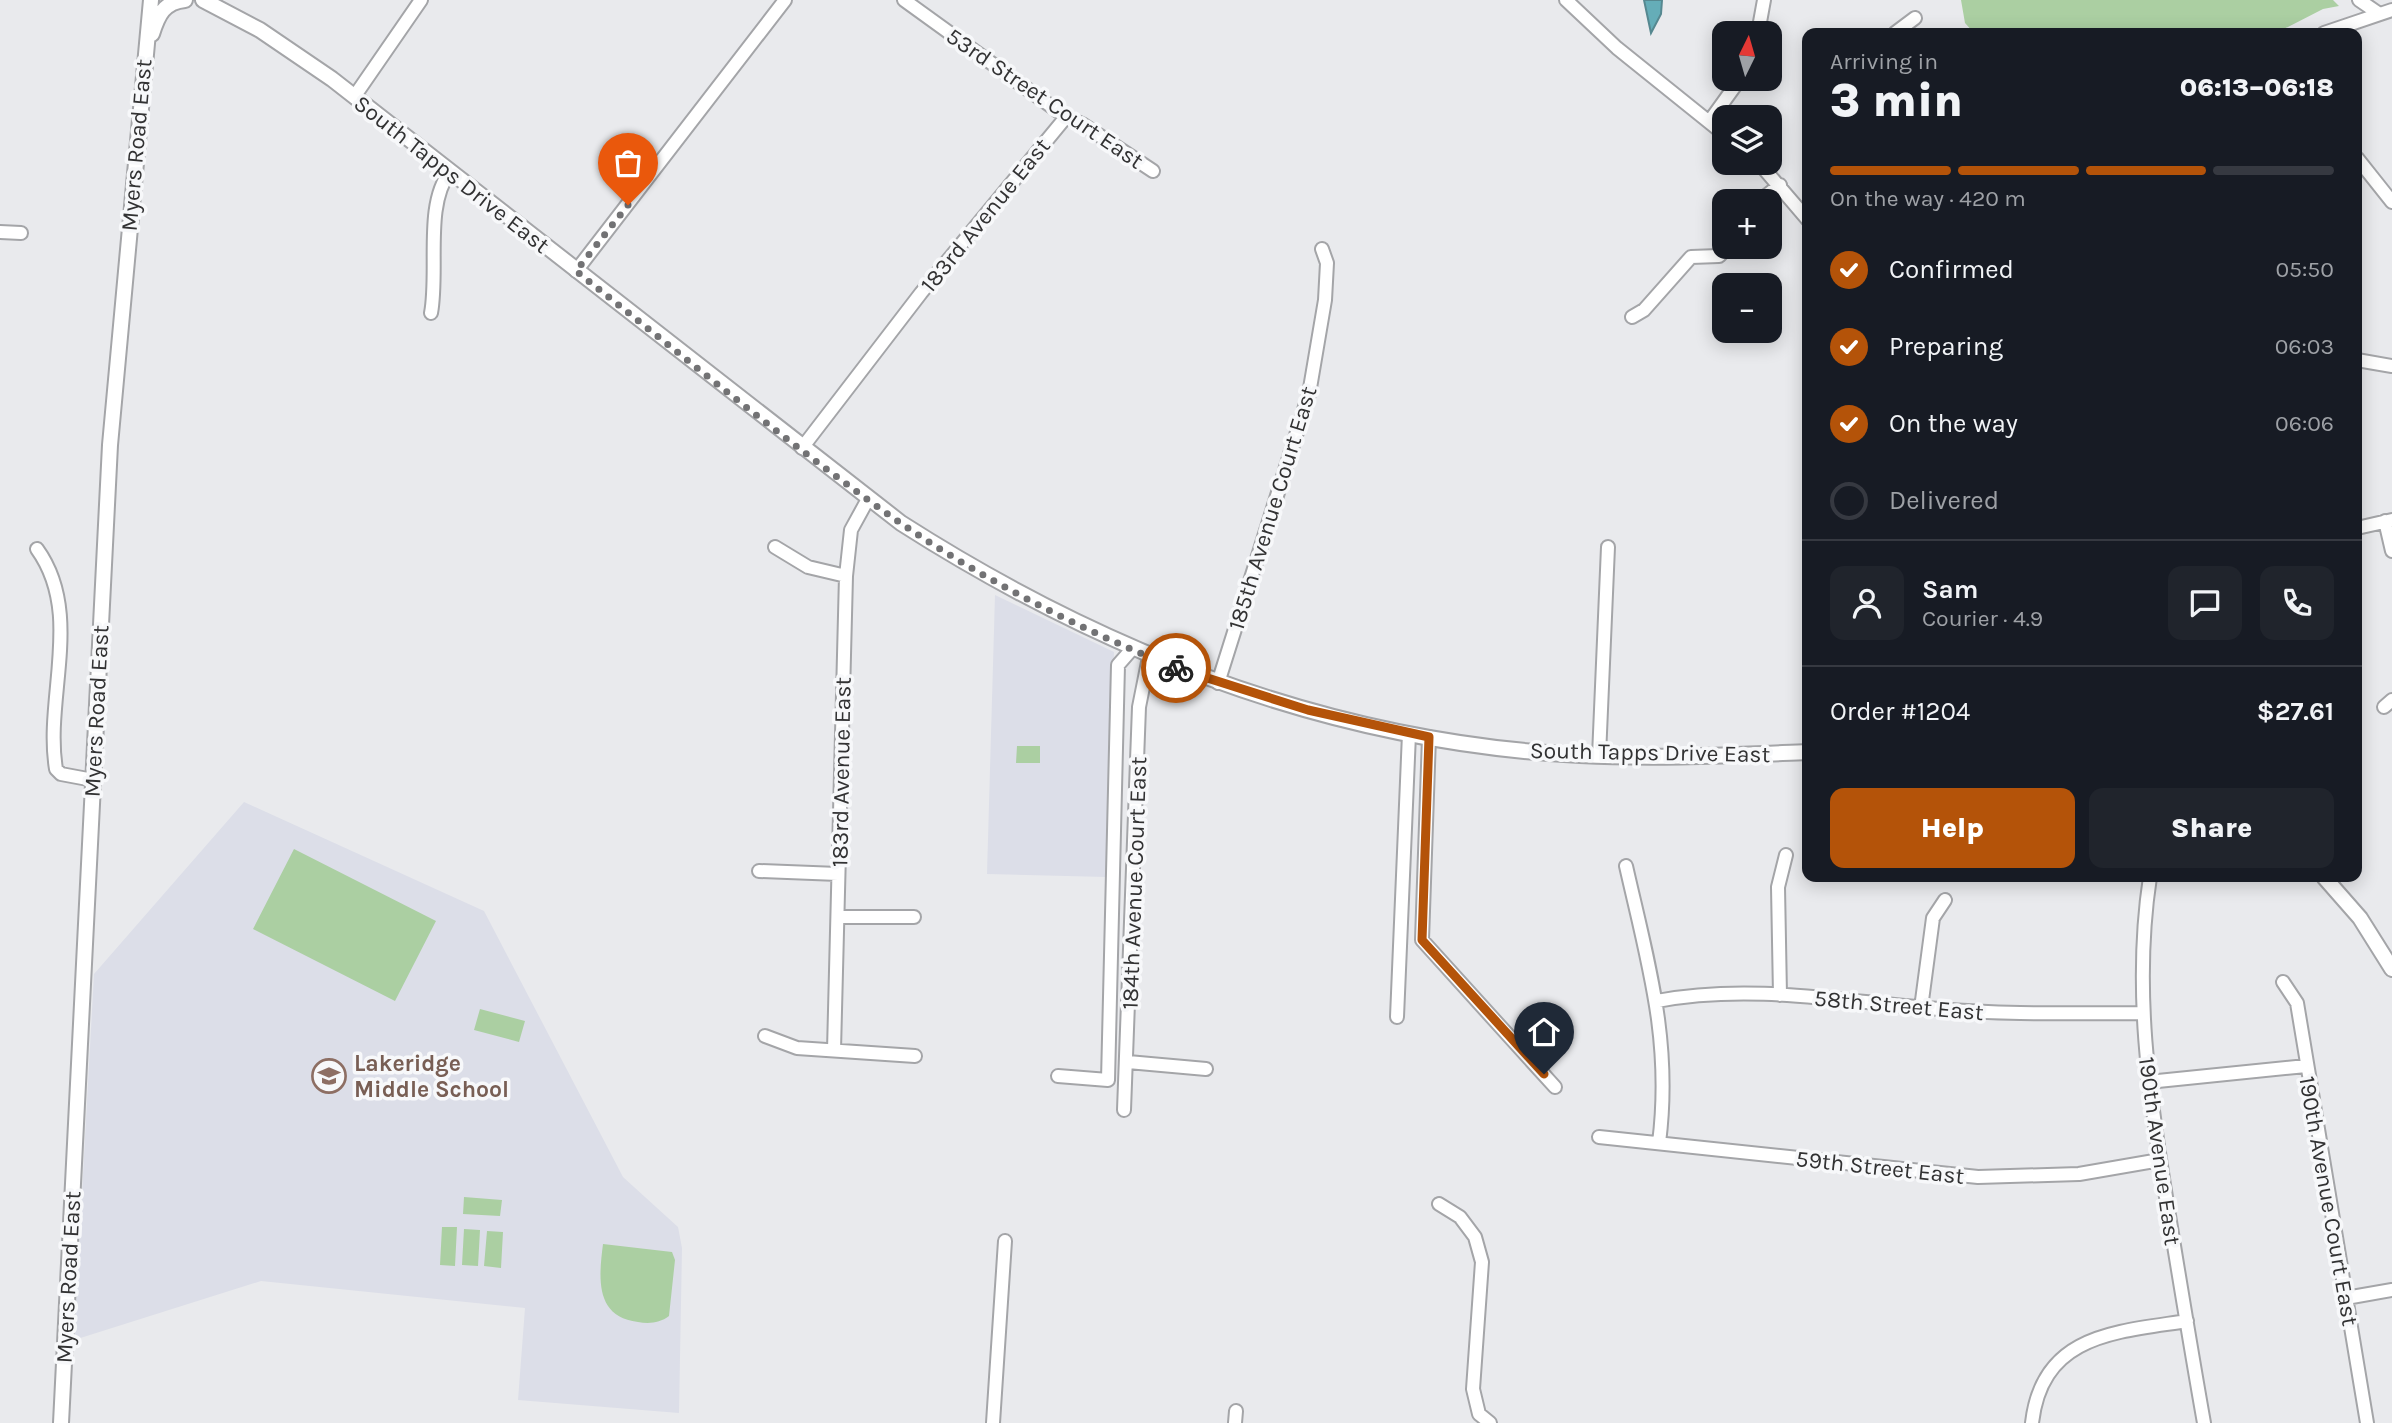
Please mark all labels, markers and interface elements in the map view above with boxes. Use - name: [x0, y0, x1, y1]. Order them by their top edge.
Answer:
- north arrow: [1712, 21, 1782, 91]
- map controls: [1712, 21, 1782, 343]
- street label: 53rd Street Court East: [941, 22, 1149, 175]
- text: Arriving in: [1830, 48, 1938, 75]
- street label: Myers Road East: [116, 58, 157, 232]
- text: 06:13–06:18: [2180, 72, 2334, 103]
- text: 3 min: [1830, 74, 1963, 128]
- street label: South Tapps Drive East: [349, 90, 555, 259]
- button: layers: [1712, 105, 1782, 175]
- pin: [598, 133, 658, 205]
- street label: 183rd Avenue East: [915, 133, 1056, 298]
- icon: bag: [609, 144, 647, 182]
- text: On the way · 420 m: [1830, 185, 2026, 212]
- button: +: [1712, 189, 1782, 259]
- icon: check: [1830, 251, 1868, 289]
- text: Confirmed: [1889, 254, 2014, 285]
- text: 05:50: [2275, 256, 2334, 283]
- button: −: [1712, 273, 1782, 343]
- icon: check: [1830, 328, 1868, 366]
- text: Preparing: [1889, 331, 2003, 362]
- text: 06:03: [2275, 333, 2334, 360]
- street label: 185th Avenue Court East: [1223, 383, 1323, 633]
- icon: check: [1830, 405, 1868, 443]
- text: On the way: [1889, 408, 2018, 439]
- text: 06:06: [2275, 410, 2334, 437]
- text: Delivered: [1889, 485, 1999, 516]
- button: person: [1830, 566, 1904, 640]
- button: chat: [2168, 566, 2242, 640]
- button: phone: [2260, 566, 2334, 640]
- text: Sam: [1922, 574, 1978, 605]
- text: Courier · 4.9: [1922, 605, 2043, 632]
- street label: Myers Road East: [79, 624, 115, 798]
- courier: [1141, 633, 1211, 703]
- icon: bike: [1157, 649, 1195, 687]
- street label: 183rd Avenue East: [826, 676, 857, 867]
- text: Order #1204: [1830, 696, 1970, 727]
- text: $27.61: [2257, 696, 2334, 727]
- street label: South Tapps Drive East: [1530, 737, 1771, 768]
- street label: 184th Avenue Court East: [1117, 756, 1152, 1010]
- button: Help: [1830, 788, 2075, 868]
- button: Share: [2089, 788, 2334, 868]
- street label: 58th Street East: [1813, 985, 1985, 1026]
- pin: [1514, 1002, 1574, 1074]
- icon: home: [1525, 1013, 1563, 1051]
- place label: Lakeridge Middle School: [354, 1050, 509, 1103]
- street label: 190th Avenue East: [2133, 1055, 2186, 1247]
- school or university icon: Lakeridge Middle School: [310, 1057, 348, 1095]
- street label: 190th Avenue Court East: [2293, 1074, 2364, 1328]
- street label: 59th Street East: [1794, 1145, 1966, 1190]
- street label: Myers Road East: [51, 1190, 87, 1364]

